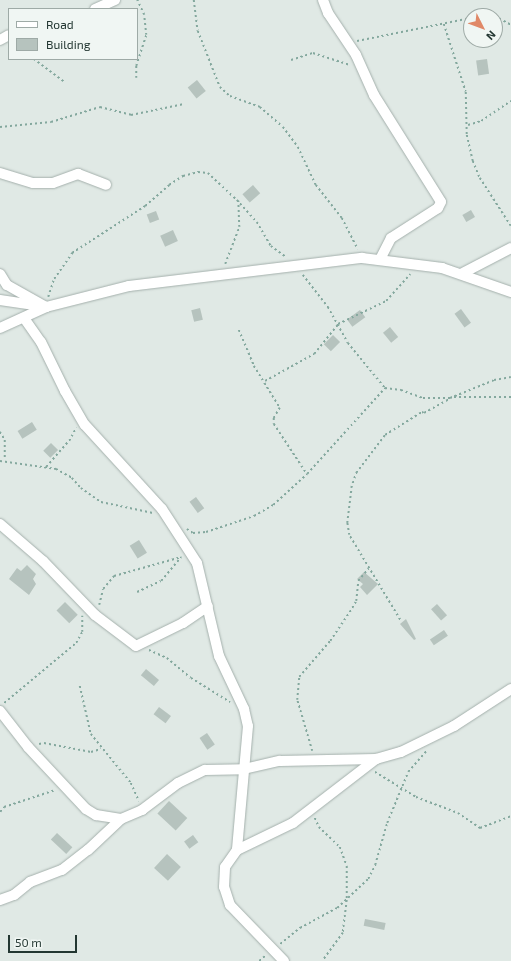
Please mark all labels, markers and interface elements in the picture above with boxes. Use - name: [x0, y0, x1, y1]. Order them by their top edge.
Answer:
- legend: [8, 8, 138, 60]
- north arrow: [463, 8, 503, 48]
- text: Road: [46, 17, 74, 31]
- text: N: [484, 28, 499, 43]
- text: Building: [46, 37, 90, 51]
- scale bar: [10, 927, 79, 953]
- text: 50 m: [15, 935, 42, 949]

